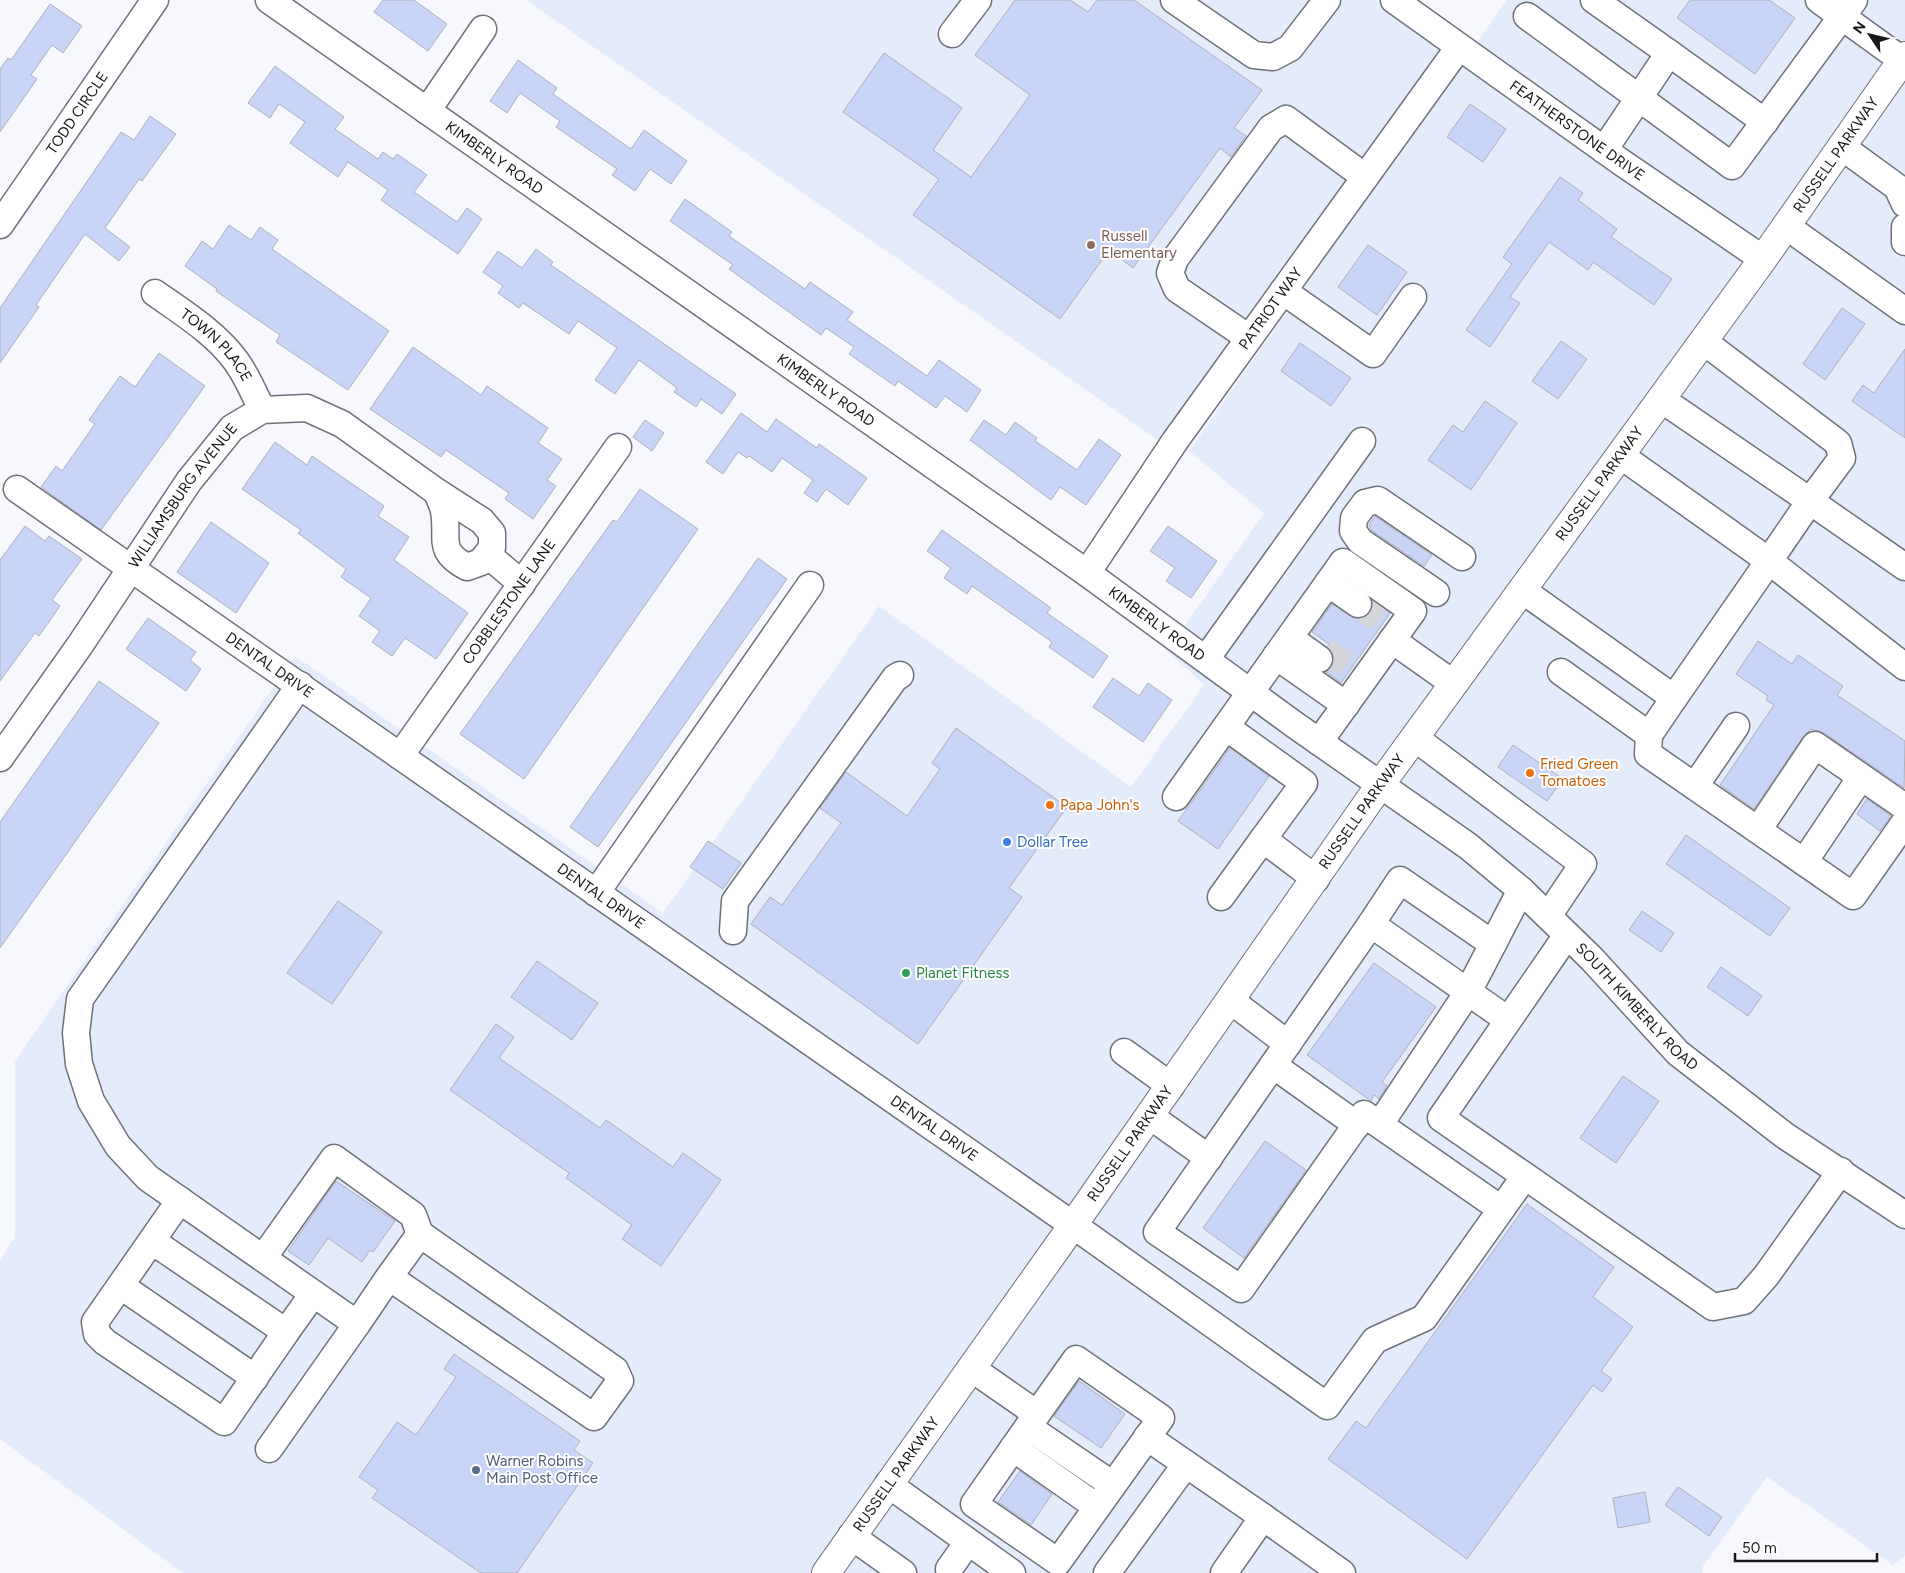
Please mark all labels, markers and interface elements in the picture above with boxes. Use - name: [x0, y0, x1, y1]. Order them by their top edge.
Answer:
- north arrow: [1845, 10, 1895, 60]
- text: N: [1850, 19, 1870, 37]
- street label: TODD CIRCLE: [42, 68, 112, 158]
- street label: FEATHERSTONE DRIVE: [1506, 77, 1648, 185]
- street label: RUSSELL PARKWAY: [1789, 94, 1882, 216]
- street label: KIMBERLY ROAD: [442, 117, 547, 198]
- place label: Russell Elementary: [1101, 227, 1177, 262]
- marker: Russell Elementary: [1085, 239, 1097, 251]
- street label: PATRIOT WAY: [1235, 264, 1306, 353]
- street label: TOWN PLACE: [177, 305, 256, 385]
- street label: KIMBERLY ROAD: [774, 350, 878, 431]
- street label: WILLIAMSBURG AVENUE: [125, 420, 241, 571]
- street label: RUSSELL PARKWAY: [1552, 423, 1647, 544]
- street label: COBBLESTONE LANE: [459, 535, 559, 668]
- street label: KIMBERLY ROAD: [1105, 583, 1209, 665]
- street label: DENTAL DRIVE: [222, 628, 317, 702]
- street label: RUSSELL PARKWAY: [1315, 750, 1409, 873]
- place label: Fried Green Tomatoes: [1540, 755, 1618, 790]
- marker: Fried Green Tomatoes: [1524, 767, 1536, 779]
- place label: Papa John's: [1060, 796, 1140, 814]
- marker: Papa John's: [1044, 799, 1056, 811]
- place label: Dollar Tree: [1017, 833, 1088, 851]
- marker: Dollar Tree: [1001, 836, 1013, 848]
- street label: DENTAL DRIVE: [554, 859, 648, 933]
- street label: SOUTH KIMBERLY ROAD: [1572, 939, 1702, 1074]
- place label: Planet Fitness: [916, 964, 1009, 982]
- marker: Planet Fitness: [900, 967, 912, 979]
- street label: RUSSELL PARKWAY: [1083, 1082, 1176, 1205]
- street label: DENTAL DRIVE: [887, 1091, 982, 1165]
- street label: RUSSELL PARKWAY: [849, 1413, 943, 1535]
- place label: Warner Robins Main Post Office: [486, 1452, 598, 1487]
- marker: Warner Robins Main Post Office: [470, 1464, 482, 1476]
- scale bar: [1735, 1530, 1878, 1562]
- text: 50 m: [1742, 1539, 1777, 1557]

